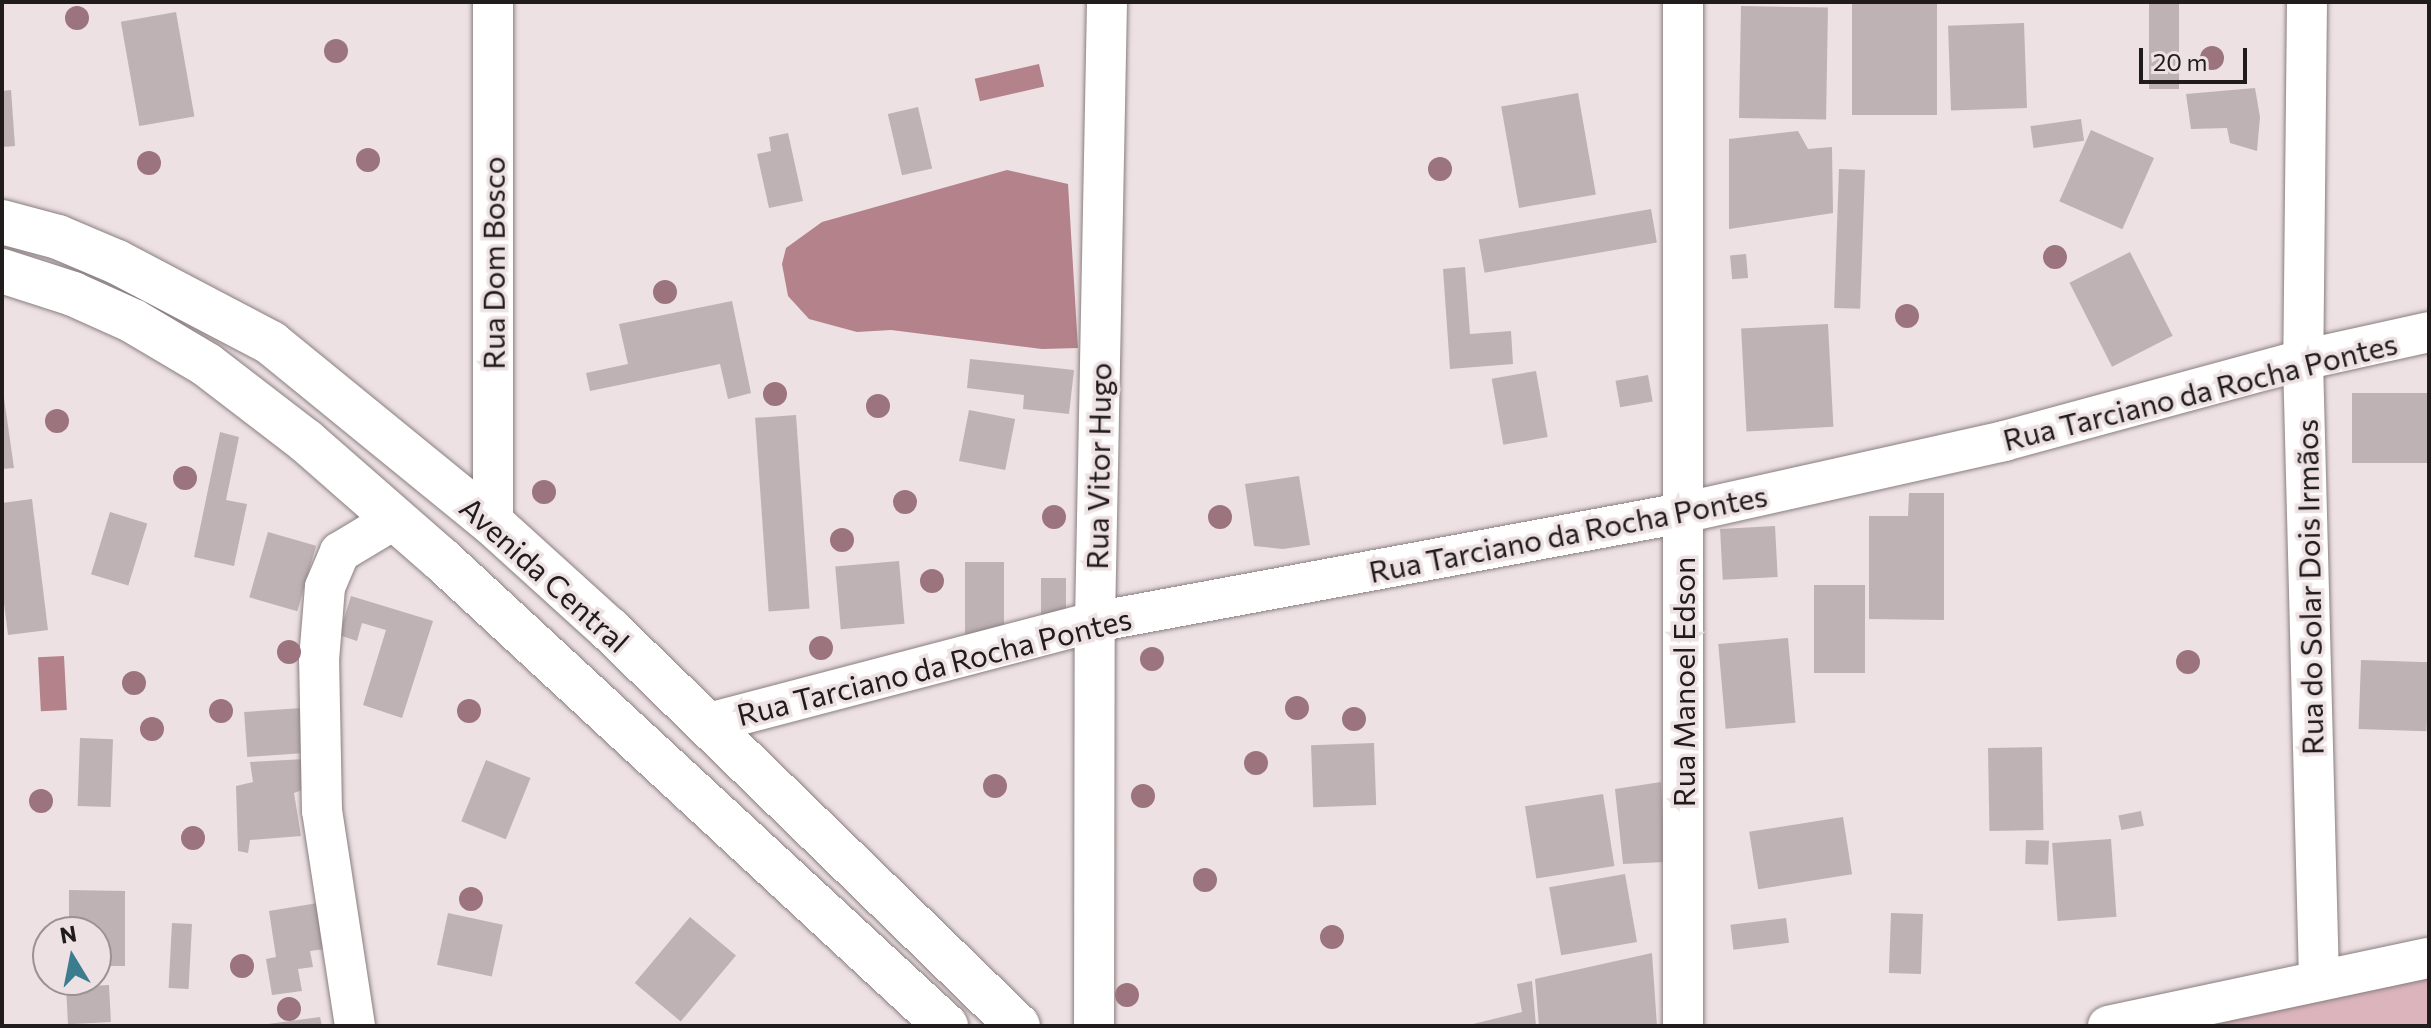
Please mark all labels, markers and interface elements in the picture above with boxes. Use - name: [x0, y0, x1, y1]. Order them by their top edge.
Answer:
- scale bar: [2143, 32, 2251, 82]
- text: 20 m: [2153, 47, 2207, 76]
- street label: Rua Dom Bosco: [475, 156, 511, 370]
- street label: Rua Tarciano da Rocha Pontes: [1999, 325, 2401, 457]
- street label: Rua Vitor Hugo: [1078, 362, 1118, 570]
- street label: Rua do Solar Dois Irmãos: [2288, 419, 2330, 755]
- street label: Rua Tarciano da Rocha Pontes: [1366, 477, 1770, 589]
- street label: Avenida Central: [453, 489, 637, 659]
- street label: Rua Manoel Edson: [1665, 557, 1701, 807]
- street label: Rua Tarciano da Rocha Pontes: [733, 600, 1135, 732]
- north arrow: [32, 916, 112, 996]
- text: N: [58, 919, 79, 949]

